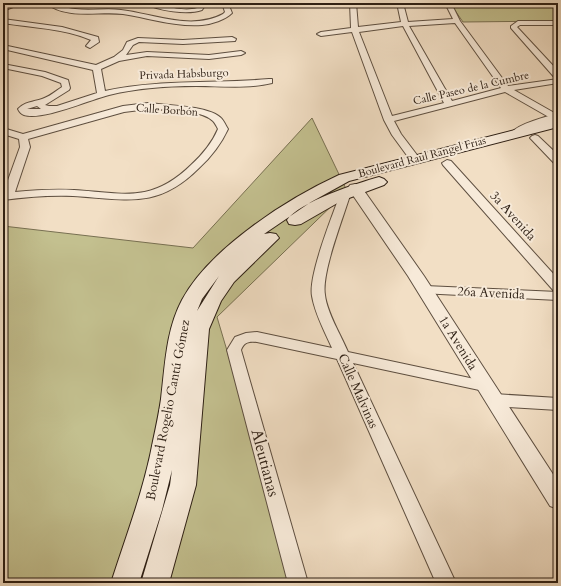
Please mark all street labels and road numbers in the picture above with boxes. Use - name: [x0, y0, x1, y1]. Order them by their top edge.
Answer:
- street label: Privada Habsburgo: [139, 65, 229, 83]
- street label: Calle Paseo de la Cumbre: [412, 67, 530, 109]
- street label: Calle Borbón: [135, 100, 199, 120]
- street label: Boulevard Raul Rangel Frias: [356, 133, 488, 181]
- street label: 3a Avenida: [486, 187, 540, 245]
- street label: 26a Avenida: [457, 282, 526, 304]
- street label: 1a Avenida: [434, 312, 482, 374]
- street label: Boulevard Rogelio Cantú Gómez: [142, 318, 194, 502]
- street label: Calle Malvinas: [333, 351, 383, 431]
- street label: Aleutianas: [245, 427, 285, 499]

